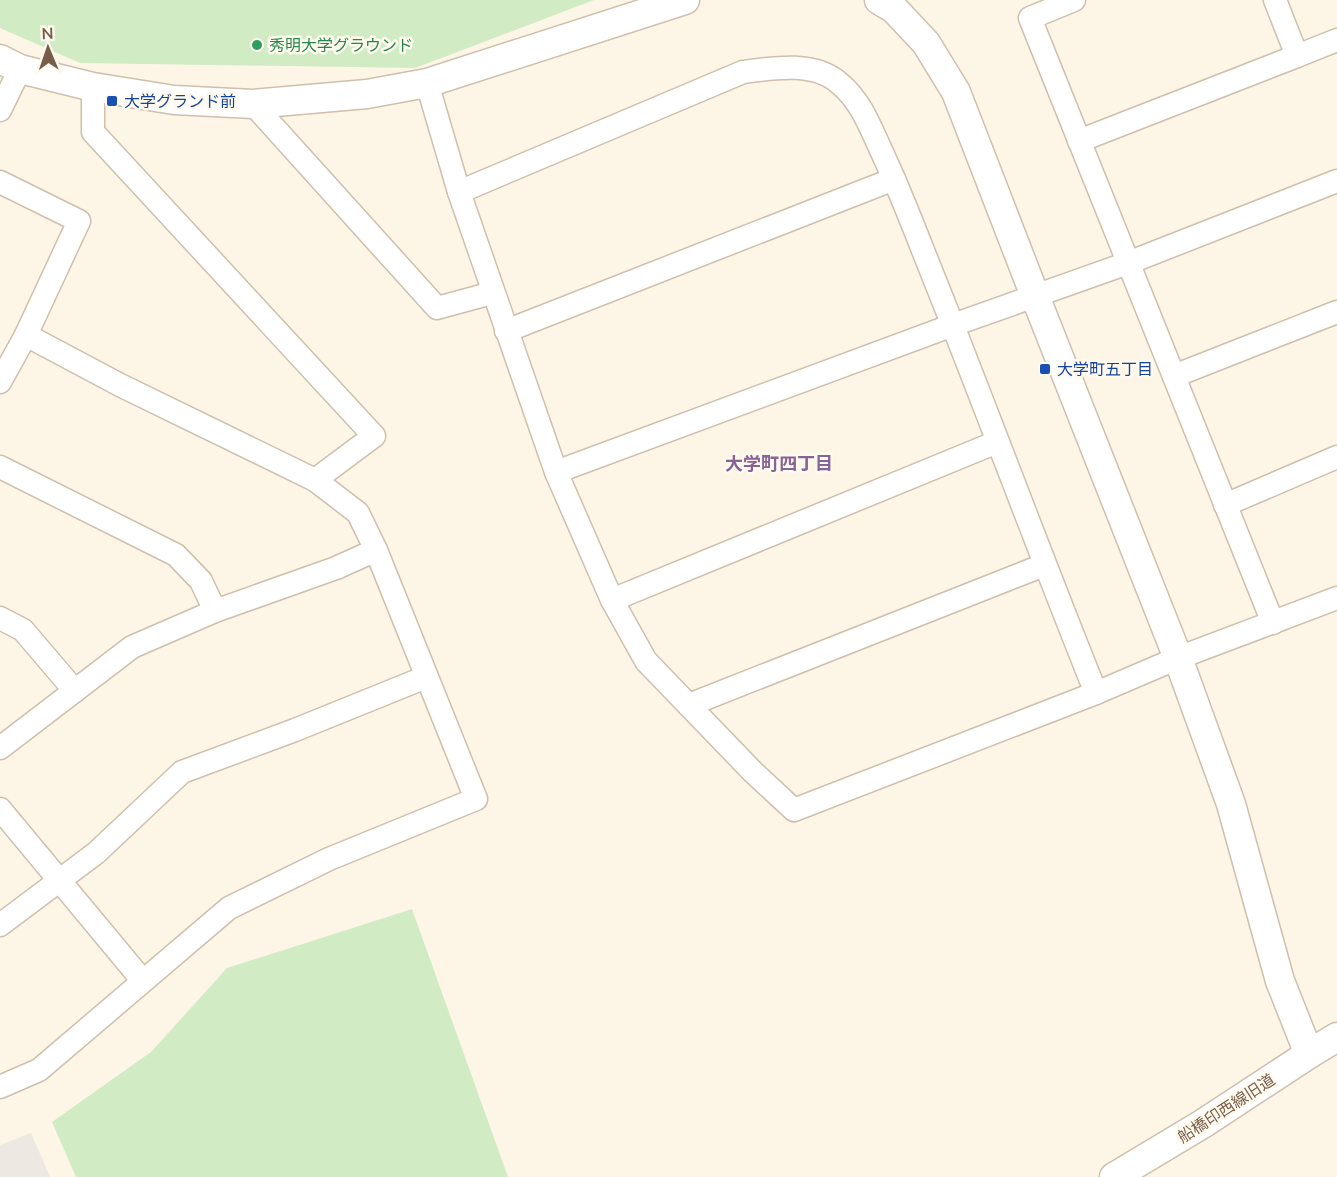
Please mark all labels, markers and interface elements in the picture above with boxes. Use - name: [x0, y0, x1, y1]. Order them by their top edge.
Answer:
- north arrow: [18, 18, 78, 78]
- text: N: [41, 23, 54, 45]
- place label: 秀明大学グラウンド: [269, 35, 413, 57]
- marker: 秀明大学グラウンド: [250, 38, 264, 52]
- place label: 大学グランド前: [124, 91, 236, 113]
- marker: 大学グランド前: [105, 94, 119, 108]
- place label: 大学町五丁目: [1057, 359, 1153, 381]
- marker: 大学町五丁目: [1038, 362, 1052, 376]
- district label: 大学町四丁目: [725, 452, 833, 476]
- street label: 船橋印西線旧道: [1174, 1069, 1280, 1149]

